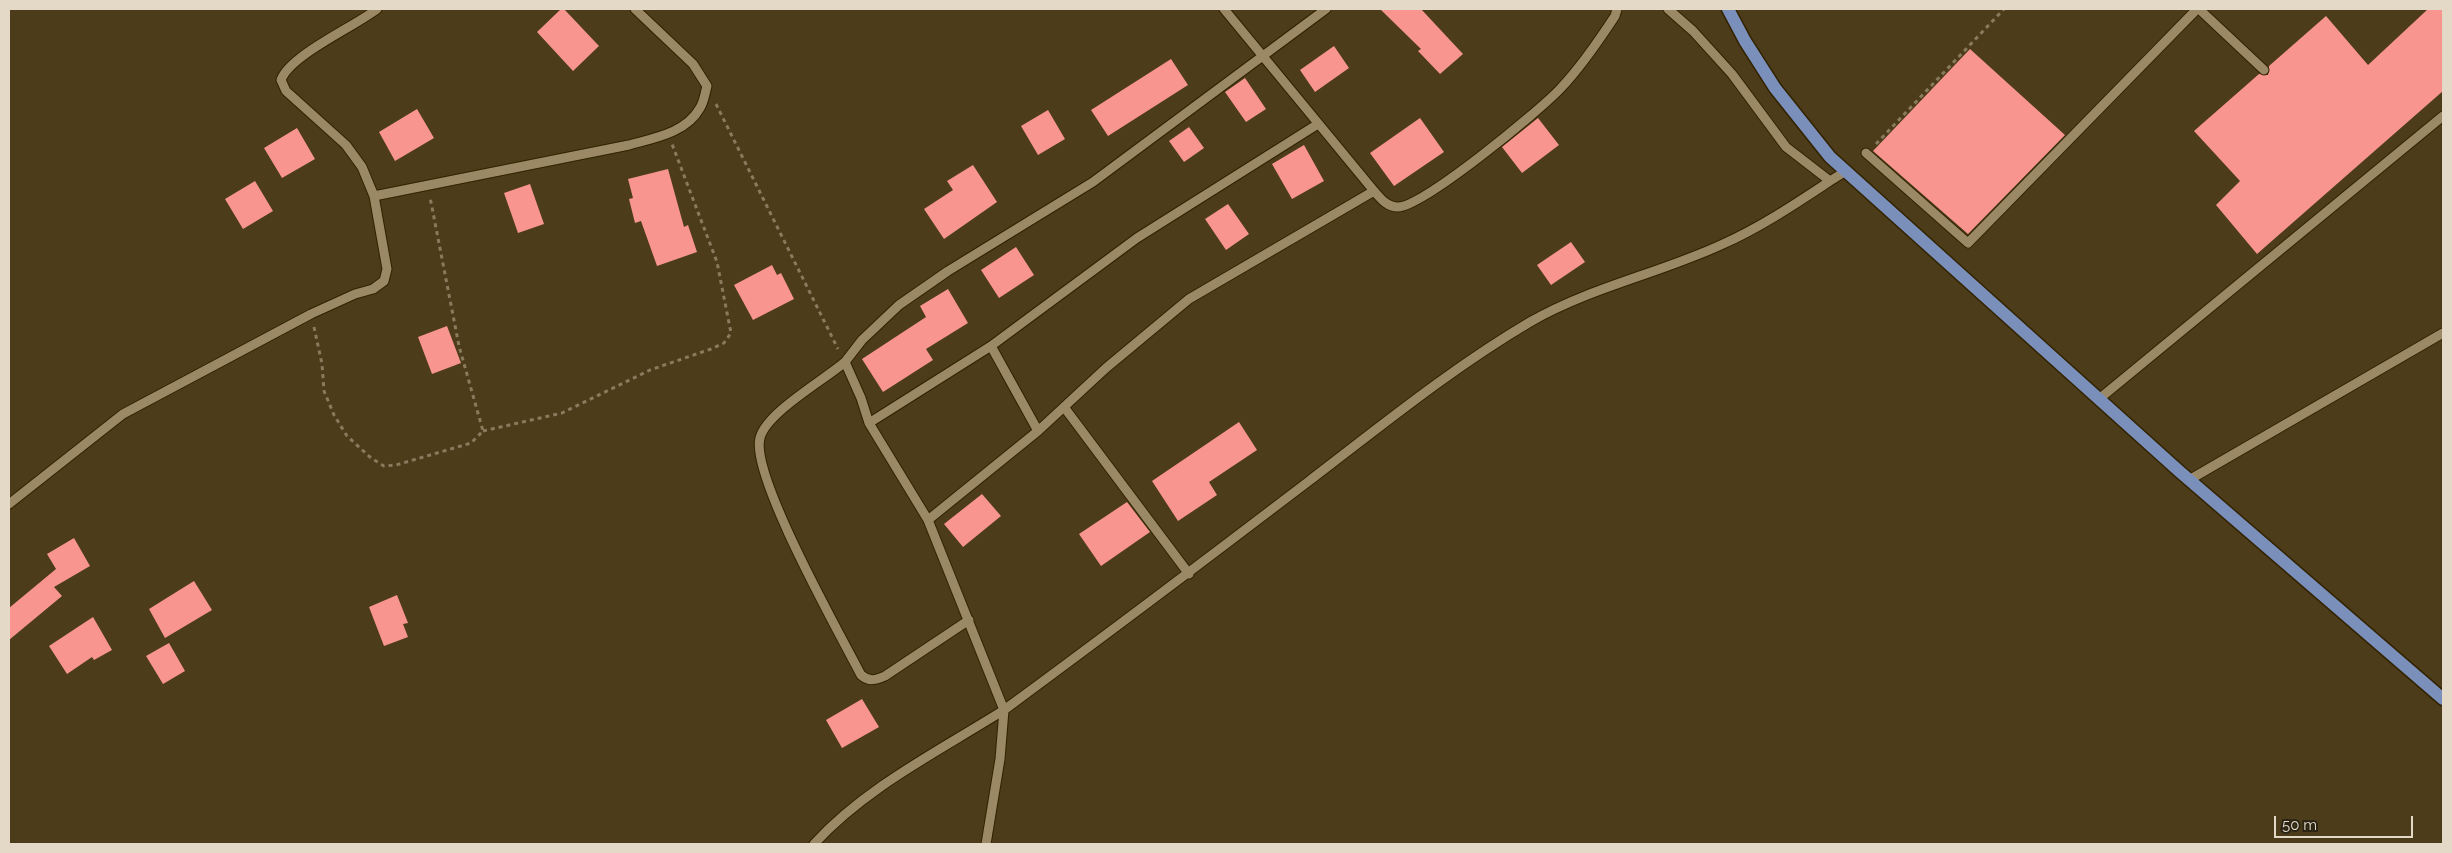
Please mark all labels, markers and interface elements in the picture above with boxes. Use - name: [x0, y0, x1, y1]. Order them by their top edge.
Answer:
- scale bar: [2277, 806, 2416, 838]
- text: 50 m: [2282, 816, 2317, 834]

